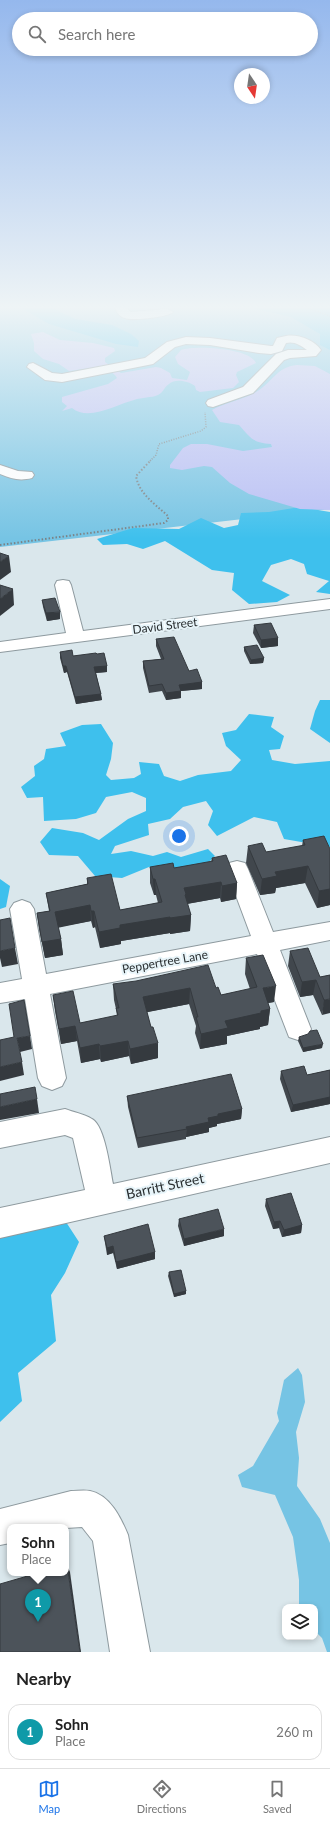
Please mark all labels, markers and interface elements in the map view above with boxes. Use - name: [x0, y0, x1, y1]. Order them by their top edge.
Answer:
- search box: [12, 12, 318, 56]
- icon: search: [26, 23, 48, 45]
- text: Search here: [58, 25, 135, 43]
- north arrow: [234, 68, 270, 104]
- street label: David Street: [132, 614, 199, 637]
- your location: [169, 826, 189, 846]
- street label: Peppertree Lane: [121, 947, 209, 976]
- street label: Barritt Street: [124, 1169, 206, 1202]
- popup: [7, 1524, 69, 1576]
- text: Sohn: [21, 1533, 55, 1551]
- text: Place: [21, 1551, 51, 1567]
- pin: 1: [25, 1589, 51, 1622]
- map controls: [282, 1604, 318, 1640]
- button: layers: [282, 1604, 318, 1640]
- text: Nearby: [16, 1668, 71, 1689]
- text: Sohn: [55, 1715, 89, 1733]
- text: 1: [26, 1724, 34, 1740]
- text: 260 m: [276, 1724, 313, 1740]
- text: Place: [55, 1733, 85, 1749]
- tab: Map: [38, 1778, 60, 1815]
- tab: Directions: [137, 1778, 186, 1815]
- tab: Saved: [263, 1778, 292, 1815]

